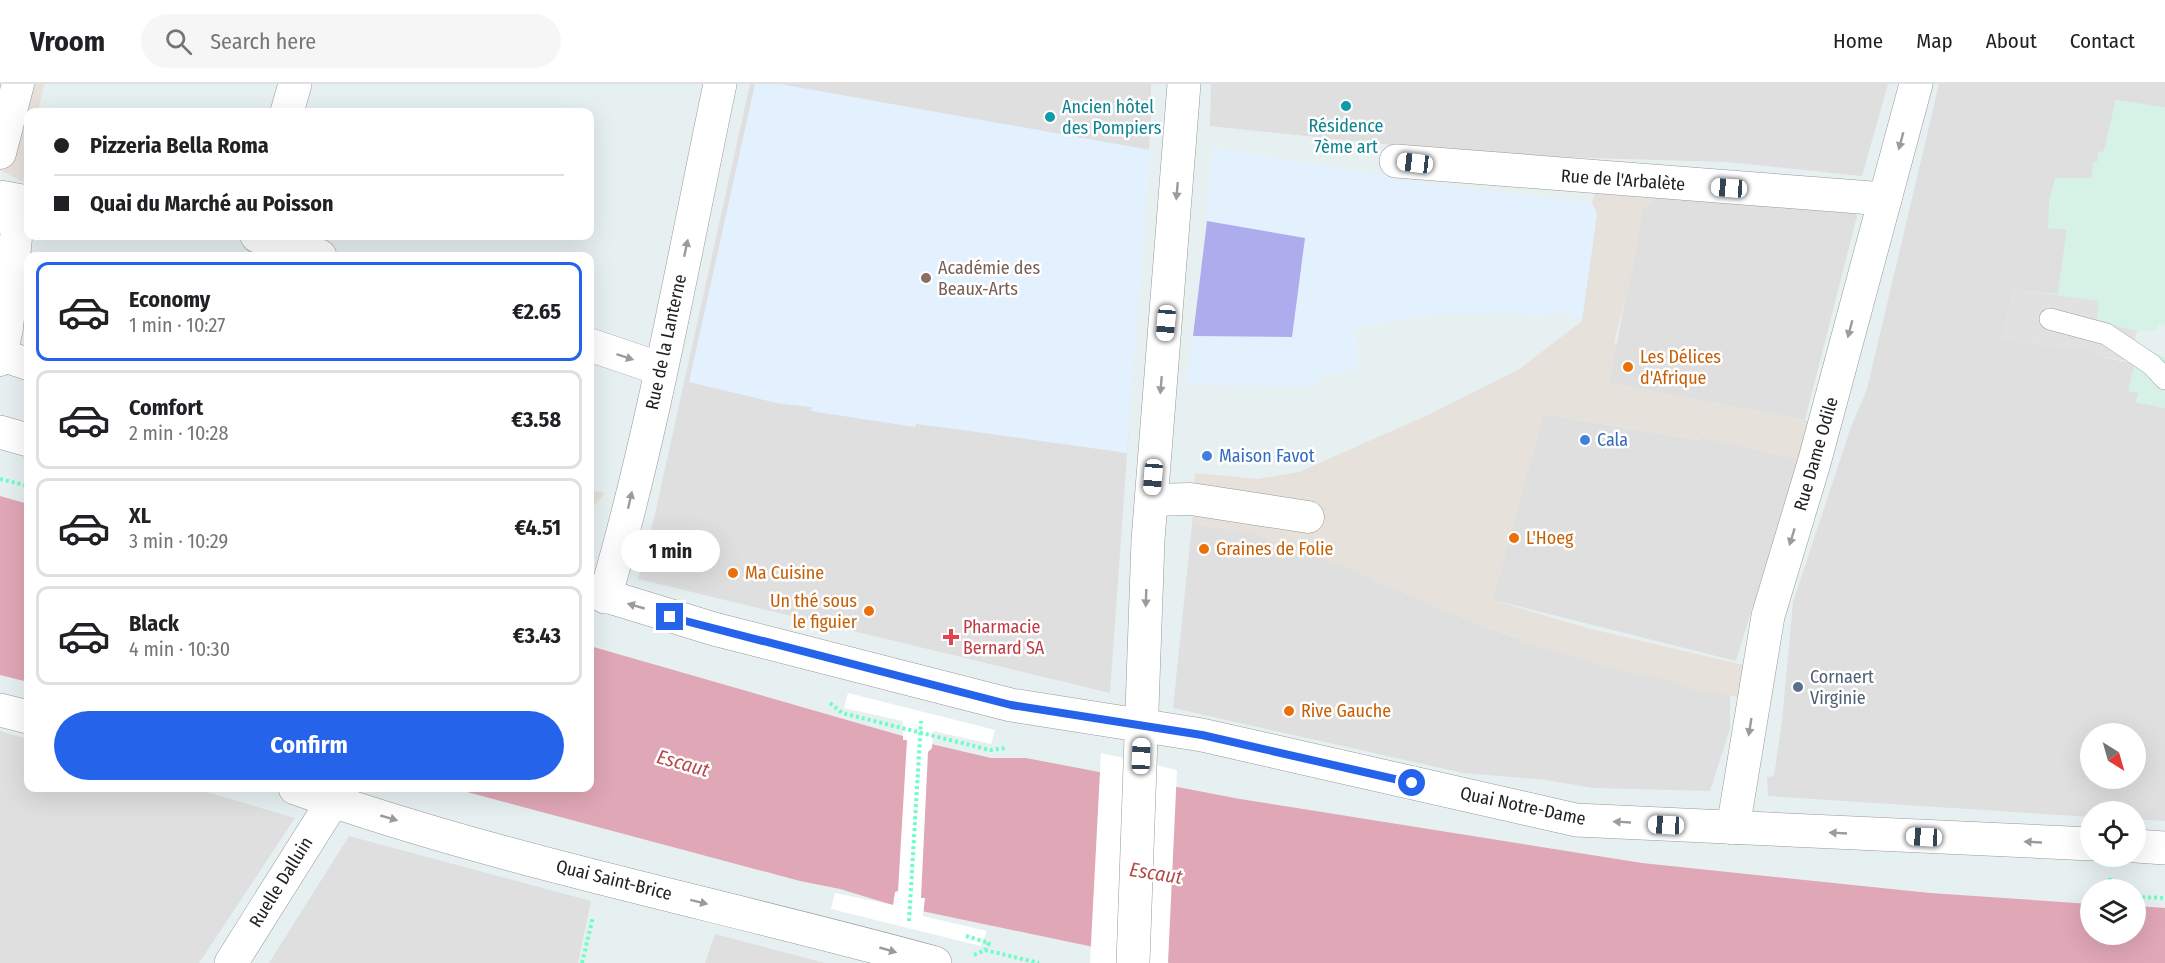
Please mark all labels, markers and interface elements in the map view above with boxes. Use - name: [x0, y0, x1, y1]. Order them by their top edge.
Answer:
- search box: [141, 14, 561, 68]
- text: Vroom: [30, 25, 105, 58]
- icon: search: [162, 25, 195, 58]
- text: Search here: [210, 28, 316, 55]
- text: Home: [1833, 28, 1883, 54]
- text: Map: [1916, 28, 1953, 54]
- text: About: [1986, 28, 2037, 54]
- text: Contact: [2070, 28, 2135, 54]
- place label: Ancien hôtel des Pompiers: [1062, 96, 1162, 139]
- marker: Résidence 7ème art: [1339, 99, 1353, 113]
- marker: Ancien hôtel des Pompiers: [1043, 110, 1057, 124]
- place label: Résidence 7ème art: [1309, 115, 1384, 158]
- one-way arrow: [1895, 131, 1905, 150]
- text: Pizzeria Bella Roma: [90, 132, 269, 159]
- car: [1396, 152, 1434, 174]
- street label: Rue de l'Arbalète: [1560, 165, 1686, 195]
- car: [1710, 178, 1748, 198]
- one-way arrow: [1172, 182, 1182, 201]
- text: Quai du Marché au Poisson: [90, 190, 334, 217]
- one-way arrow: [682, 239, 691, 258]
- place label: Académie des Beaux-Arts: [938, 257, 1040, 300]
- marker: Académie des Beaux-Arts: [919, 271, 933, 285]
- street label: Rue de la Lanterne: [641, 272, 691, 412]
- icon: car: [57, 285, 111, 339]
- text: Economy: [129, 286, 210, 313]
- text: €2.65: [512, 298, 561, 325]
- car: [1155, 304, 1177, 342]
- text: 1 min · 10:27: [129, 313, 225, 337]
- one-way arrow: [1845, 320, 1855, 338]
- place label: Les Délices d'Afrique: [1640, 346, 1721, 389]
- one-way arrow: [616, 353, 634, 363]
- marker: Les Délices d'Afrique: [1621, 360, 1635, 374]
- one-way arrow: [1156, 376, 1166, 395]
- icon: car: [57, 393, 111, 447]
- text: Comfort: [129, 394, 203, 421]
- street label: Rue Dame Odile: [1789, 394, 1843, 513]
- text: €3.58: [511, 406, 561, 433]
- text: 2 min · 10:28: [129, 421, 228, 445]
- place label: Cala: [1597, 429, 1628, 451]
- marker: Cala: [1578, 433, 1592, 447]
- place label: Maison Favot: [1219, 445, 1315, 467]
- marker: Maison Favot: [1200, 449, 1214, 463]
- car: [1142, 458, 1164, 496]
- one-way arrow: [626, 491, 636, 510]
- icon: car: [57, 501, 111, 555]
- text: XL: [129, 502, 151, 529]
- text: €4.51: [514, 514, 561, 541]
- place label: L'Hoeg: [1526, 527, 1574, 549]
- one-way arrow: [1787, 528, 1796, 546]
- text: 3 min · 10:29: [129, 529, 228, 553]
- callout: 1 min: [620, 530, 720, 572]
- marker: L'Hoeg: [1507, 531, 1521, 545]
- place label: Graines de Folie: [1216, 538, 1333, 560]
- text: 1 min: [649, 539, 692, 563]
- marker: Graines de Folie: [1197, 542, 1211, 556]
- place label: Ma Cuisine: [745, 562, 824, 584]
- marker: Ma Cuisine: [726, 566, 740, 580]
- one-way arrow: [1142, 589, 1151, 608]
- place label: Un thé sous le figuier: [770, 590, 858, 633]
- one-way arrow: [627, 601, 645, 611]
- route end: [656, 603, 683, 630]
- marker: Un thé sous le figuier: [862, 604, 876, 618]
- icon: car: [57, 609, 111, 663]
- text: Black: [129, 610, 179, 637]
- place label: Pharmacie Bernard SA: [963, 616, 1045, 659]
- text: €3.43: [513, 622, 561, 649]
- marker: Pharmacie Bernard SA: [944, 630, 958, 644]
- text: 4 min · 10:30: [129, 637, 230, 661]
- place label: Cornaert Virginie: [1810, 666, 1874, 709]
- marker: Cornaert Virginie: [1791, 680, 1805, 694]
- place label: Rive Gauche: [1301, 700, 1391, 722]
- marker: Rive Gauche: [1282, 704, 1296, 718]
- button: Confirm: [54, 711, 564, 780]
- one-way arrow: [1746, 718, 1755, 737]
- north arrow: [2080, 723, 2146, 789]
- map controls: [2080, 723, 2146, 945]
- car: [1131, 738, 1151, 774]
- water label: Escaut: [654, 744, 712, 782]
- route start: [1398, 769, 1425, 796]
- street label: Quai Notre-Dame: [1458, 782, 1588, 830]
- button: locate: [2080, 801, 2146, 867]
- one-way arrow: [380, 814, 398, 823]
- car: [1648, 815, 1684, 835]
- one-way arrow: [1613, 818, 1632, 827]
- car: [1906, 827, 1942, 847]
- one-way arrow: [1828, 828, 1847, 837]
- street label: Ruelle Dalluin: [245, 833, 317, 931]
- one-way arrow: [2023, 837, 2042, 846]
- street label: Quai Saint-Brice: [554, 855, 674, 905]
- water label: Escaut: [1128, 857, 1185, 889]
- button: layers: [2080, 879, 2146, 945]
- one-way arrow: [690, 897, 708, 907]
- one-way arrow: [879, 946, 897, 955]

